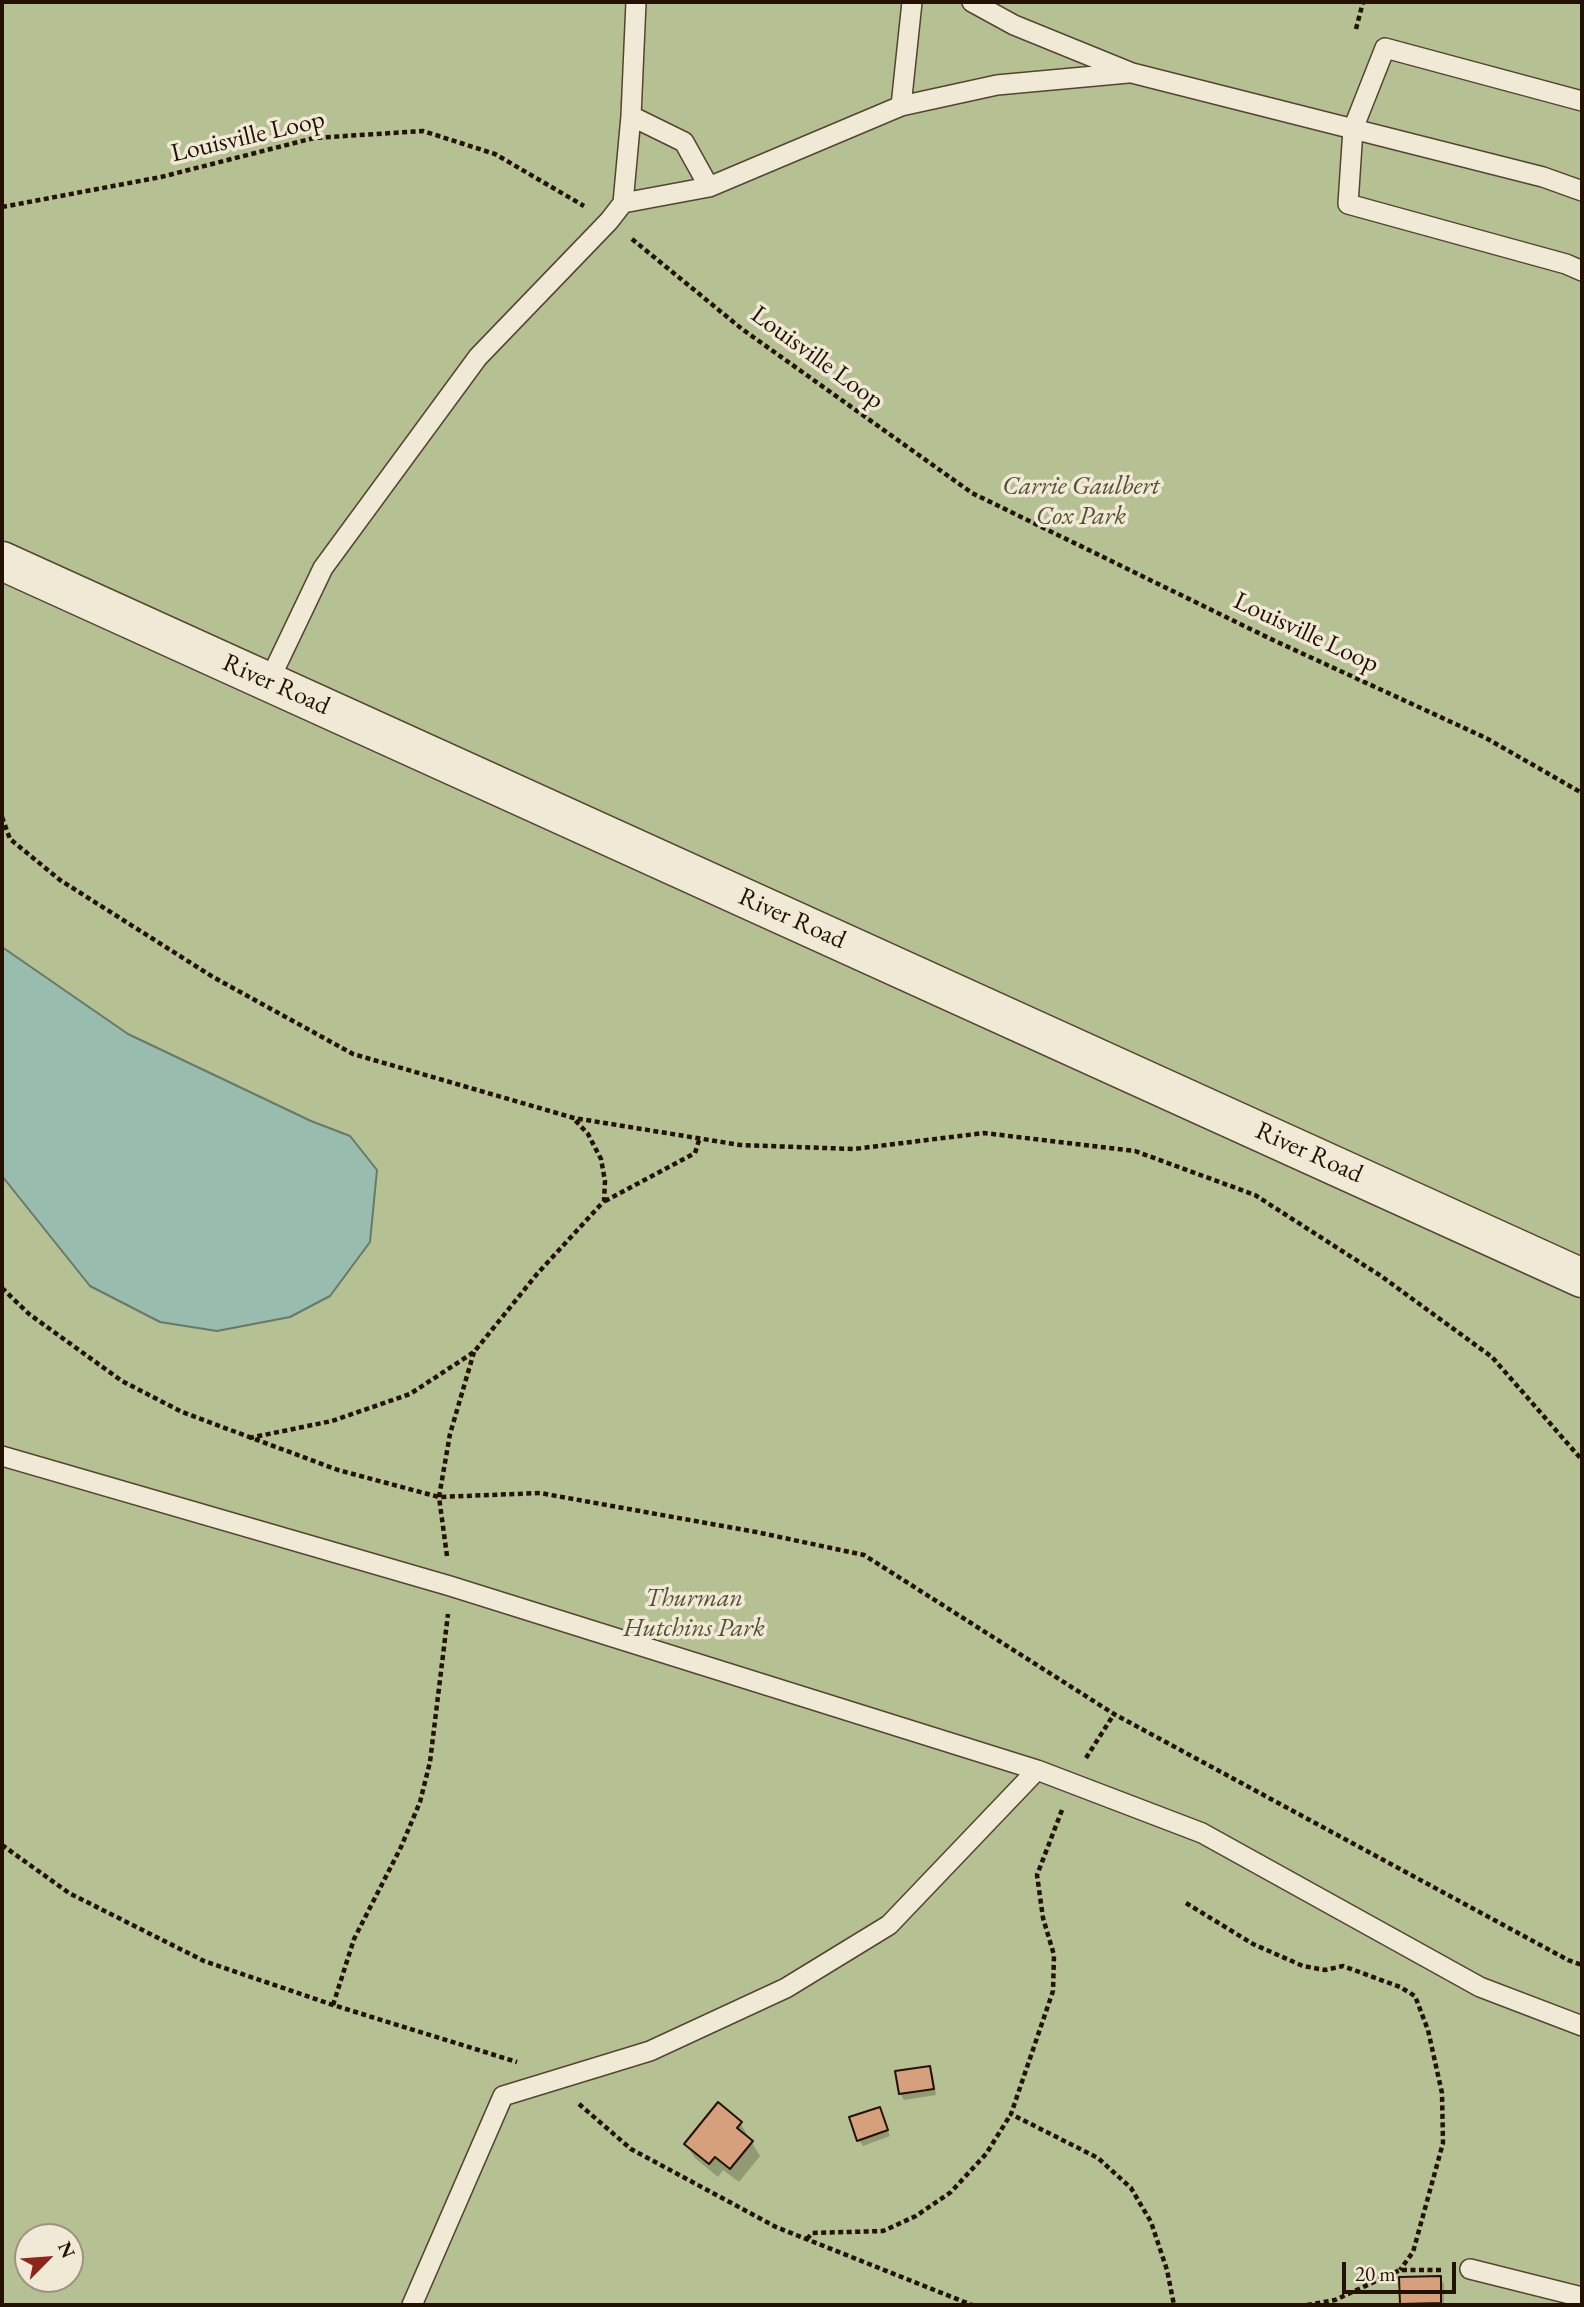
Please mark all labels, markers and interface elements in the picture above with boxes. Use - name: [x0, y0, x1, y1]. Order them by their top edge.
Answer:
- street label: Louisville Loop: [168, 104, 328, 170]
- street label: Louisville Loop: [745, 299, 889, 417]
- park label: Carrie Gaulbert Cox Park: [1002, 471, 1160, 532]
- street label: Louisville Loop: [1228, 586, 1384, 680]
- street label: River Road: [218, 648, 334, 722]
- street label: River Road: [734, 882, 850, 956]
- street label: River Road: [1251, 1116, 1367, 1190]
- park label: Thurman Hutchins Park: [623, 1583, 765, 1644]
- north arrow: [14, 2223, 84, 2293]
- text: N: [52, 2238, 81, 2262]
- scale bar: [1346, 2248, 1460, 2292]
- text: 20 m: [1355, 2260, 1396, 2287]

